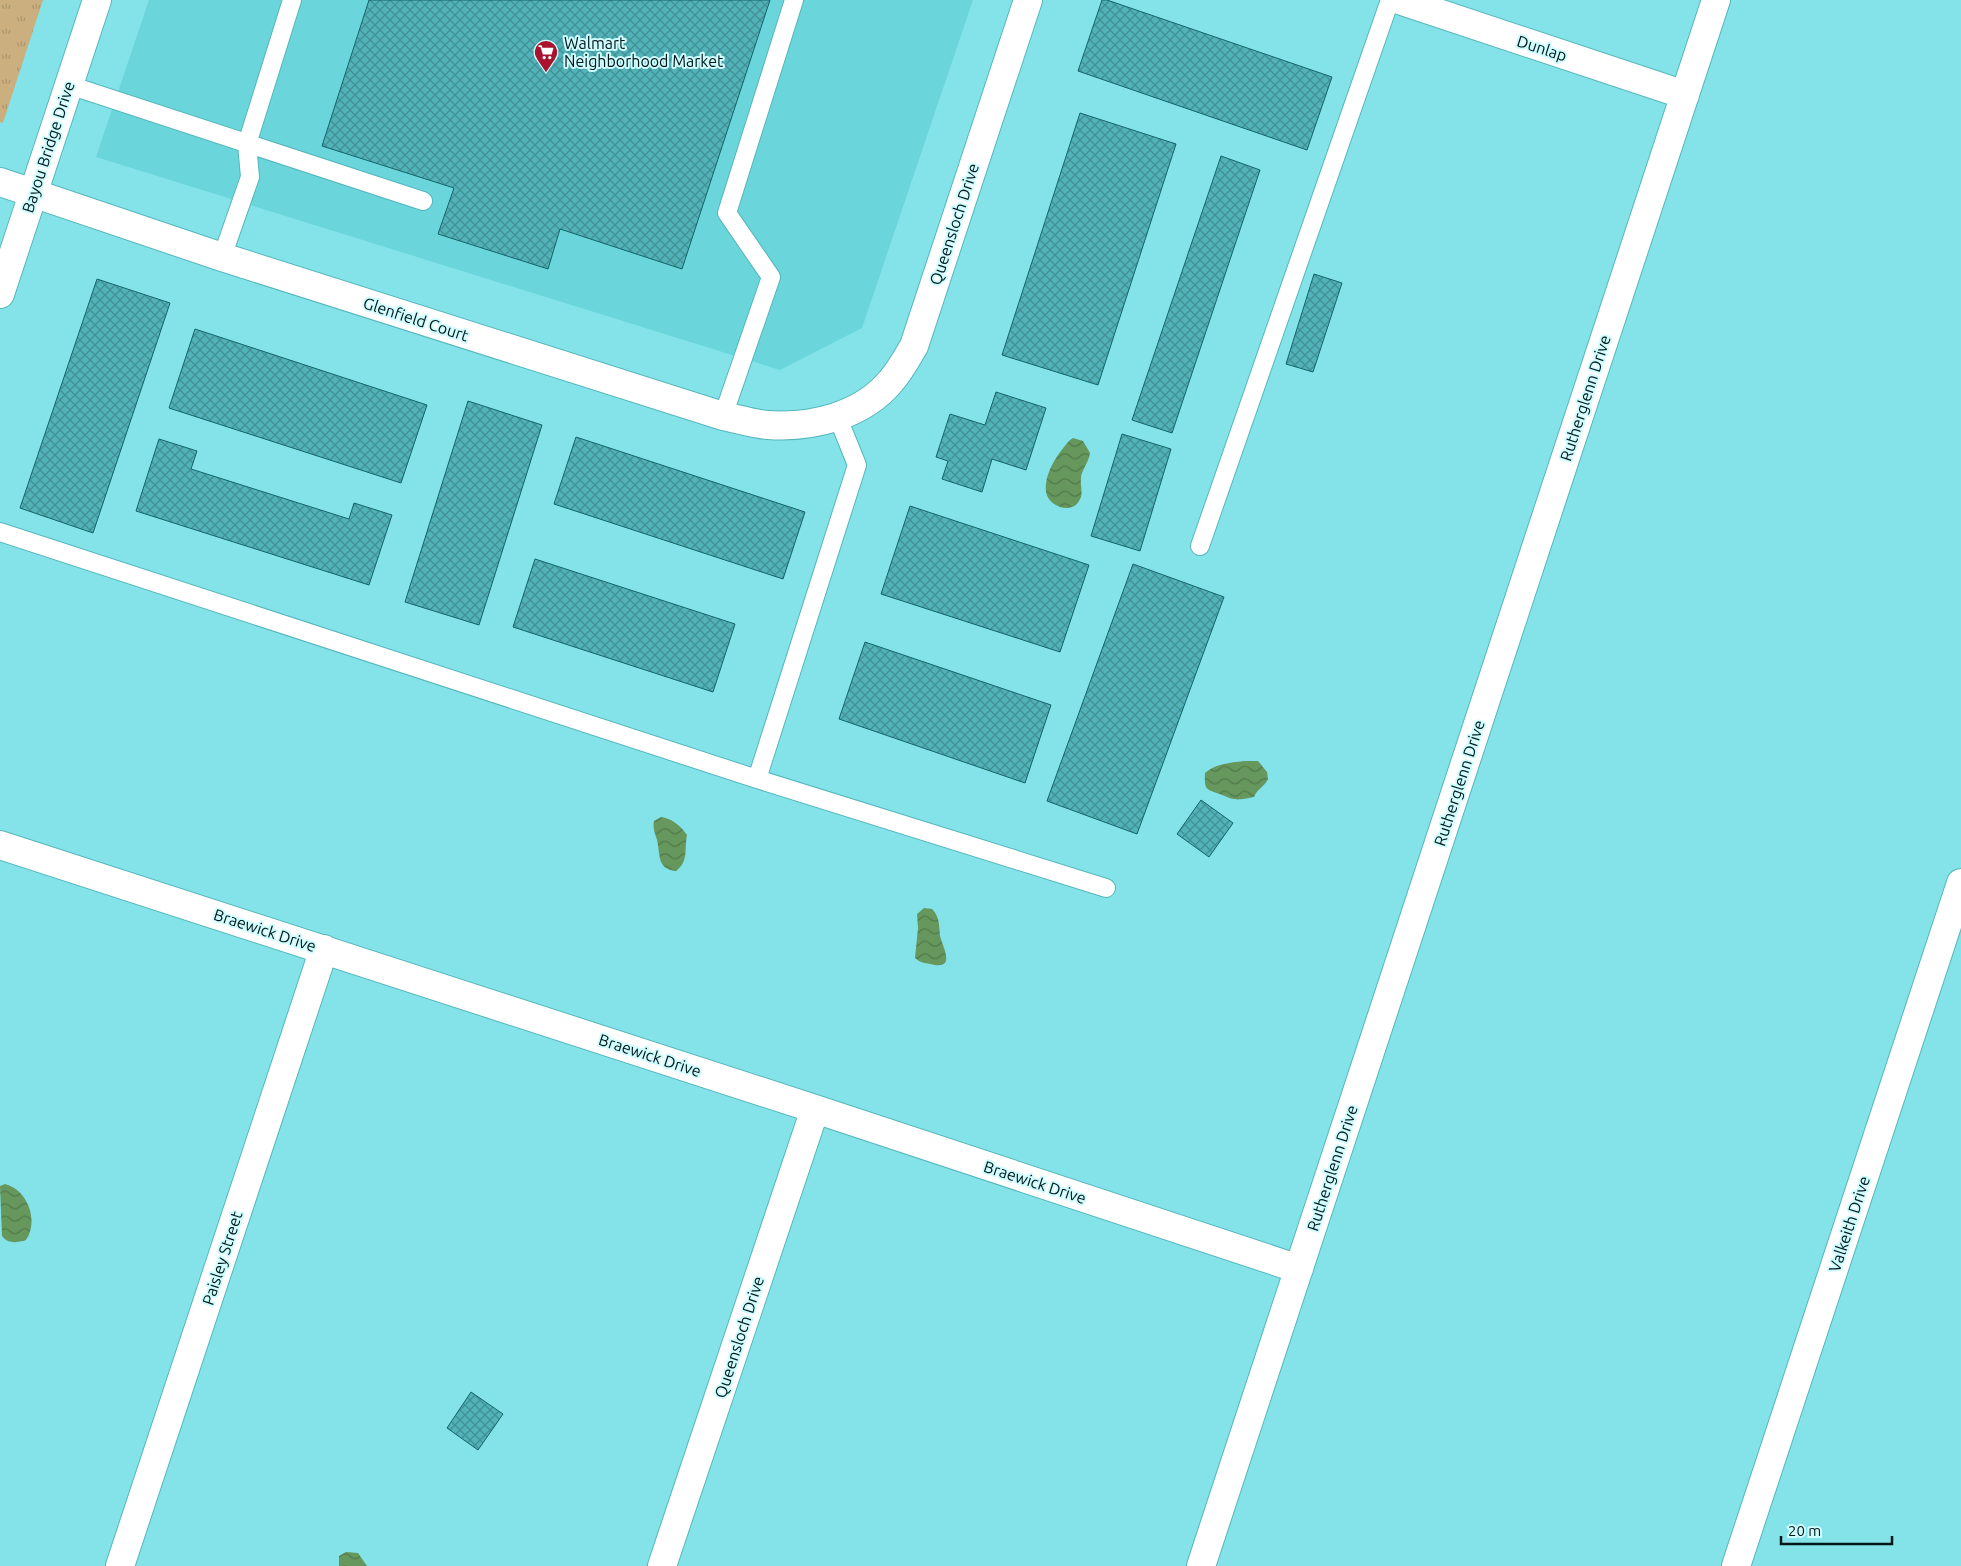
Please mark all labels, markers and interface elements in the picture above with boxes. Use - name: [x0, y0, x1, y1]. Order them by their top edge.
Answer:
- street label: Dunlap: [1515, 32, 1569, 64]
- place label: Walmart Neighborhood Market: [564, 34, 724, 70]
- supermarket icon: Walmart Neighborhood Market: [533, 39, 559, 73]
- street label: Bayou Bridge Drive: [18, 79, 78, 215]
- street label: Queensloch Drive: [926, 161, 982, 287]
- street label: Glenfield Court: [361, 294, 471, 345]
- street label: Rutherglenn Drive: [1556, 333, 1614, 463]
- street label: Rutherglenn Drive: [1430, 718, 1488, 848]
- street label: Braewick Drive: [212, 905, 318, 955]
- street label: Braewick Drive: [597, 1030, 703, 1080]
- street label: Rutherglenn Drive: [1303, 1103, 1361, 1233]
- street label: Braewick Drive: [982, 1157, 1088, 1207]
- street label: Valkeith Drive: [1825, 1174, 1873, 1274]
- street label: Paisley Street: [198, 1208, 246, 1307]
- street label: Queensloch Drive: [711, 1274, 767, 1400]
- scale bar: [1781, 1514, 1892, 1546]
- text: 20 m: [1788, 1522, 1821, 1539]

